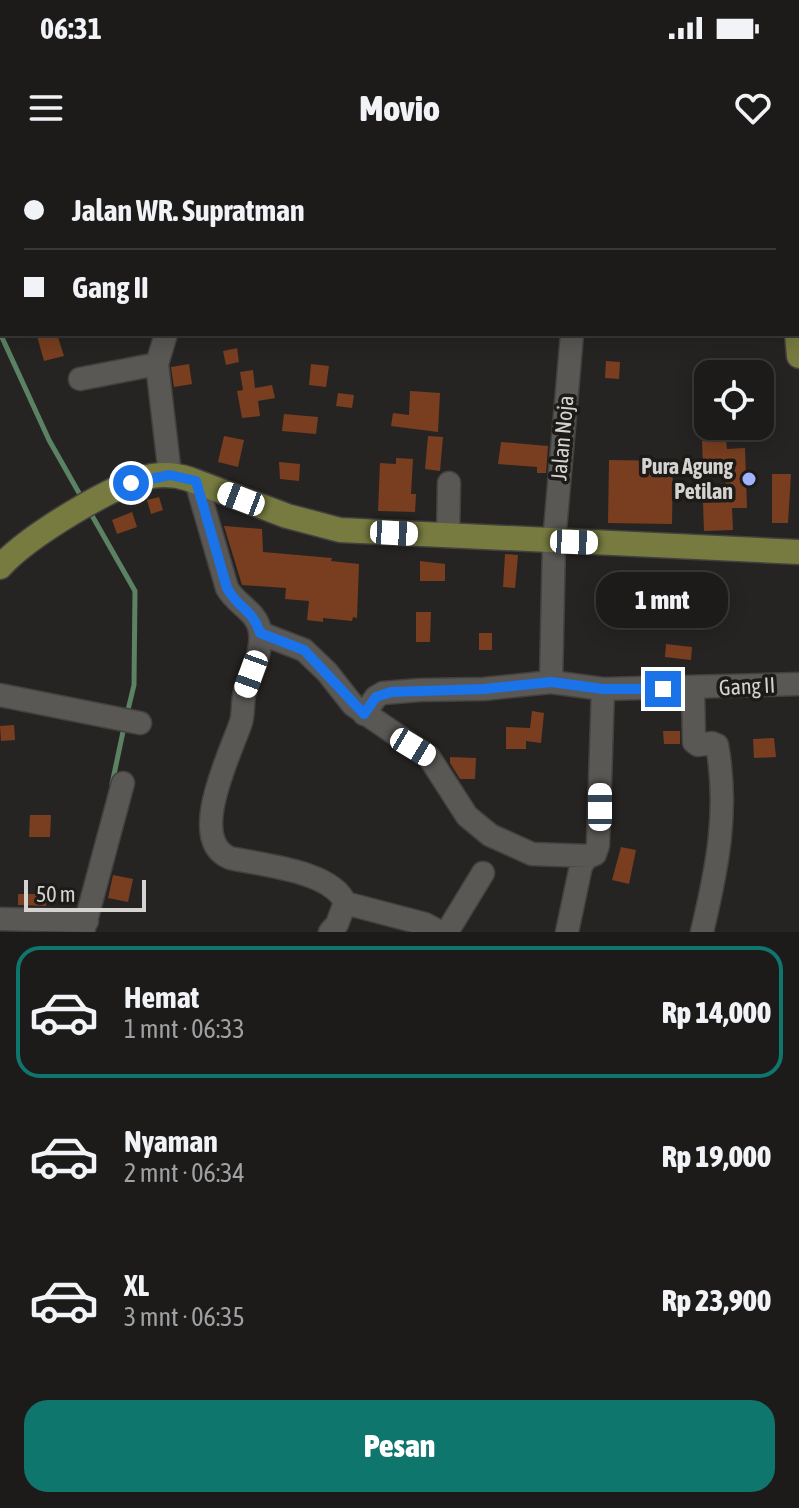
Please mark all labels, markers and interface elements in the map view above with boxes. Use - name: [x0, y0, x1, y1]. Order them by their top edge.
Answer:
- text: 06:31: [40, 11, 102, 45]
- icon: menu: [24, 86, 68, 130]
- icon: heart: [731, 86, 775, 130]
- text: Movio: [359, 87, 440, 129]
- text: Jalan WR. Supratman: [72, 193, 305, 227]
- text: Gang II: [72, 270, 149, 304]
- map controls: [694, 360, 774, 440]
- button: locate: [694, 360, 774, 440]
- street label: Jalan Noja: [545, 394, 579, 482]
- place label: Pura Agung Petilan: [641, 453, 734, 504]
- route start: [113, 465, 149, 501]
- marker: Pura Agung Petilan: [740, 470, 758, 488]
- car: [214, 479, 268, 519]
- car: [369, 520, 419, 546]
- car: [550, 529, 598, 555]
- callout: 1 mnt: [597, 573, 729, 629]
- text: 1 mnt: [635, 585, 689, 615]
- car: [232, 647, 270, 701]
- route end: [645, 671, 681, 707]
- street label: Gang II: [718, 672, 776, 700]
- car: [386, 724, 440, 770]
- car: [588, 783, 612, 831]
- scale bar: [24, 876, 146, 912]
- text: 50 m: [36, 881, 76, 907]
- icon: car: [28, 976, 100, 1048]
- text: Hemat: [124, 980, 199, 1014]
- text: Rp 14,000: [662, 995, 771, 1029]
- text: 1 mnt · 06:33: [124, 1014, 245, 1044]
- icon: car: [28, 1120, 100, 1192]
- text: Nyaman: [124, 1124, 218, 1158]
- text: Rp 19,000: [662, 1139, 771, 1173]
- text: 2 mnt · 06:34: [124, 1158, 245, 1188]
- icon: car: [28, 1264, 100, 1336]
- text: XL: [124, 1268, 149, 1302]
- text: Rp 23,900: [662, 1283, 771, 1317]
- text: 3 mnt · 06:35: [124, 1302, 245, 1332]
- button: Pesan: [24, 1400, 775, 1492]

